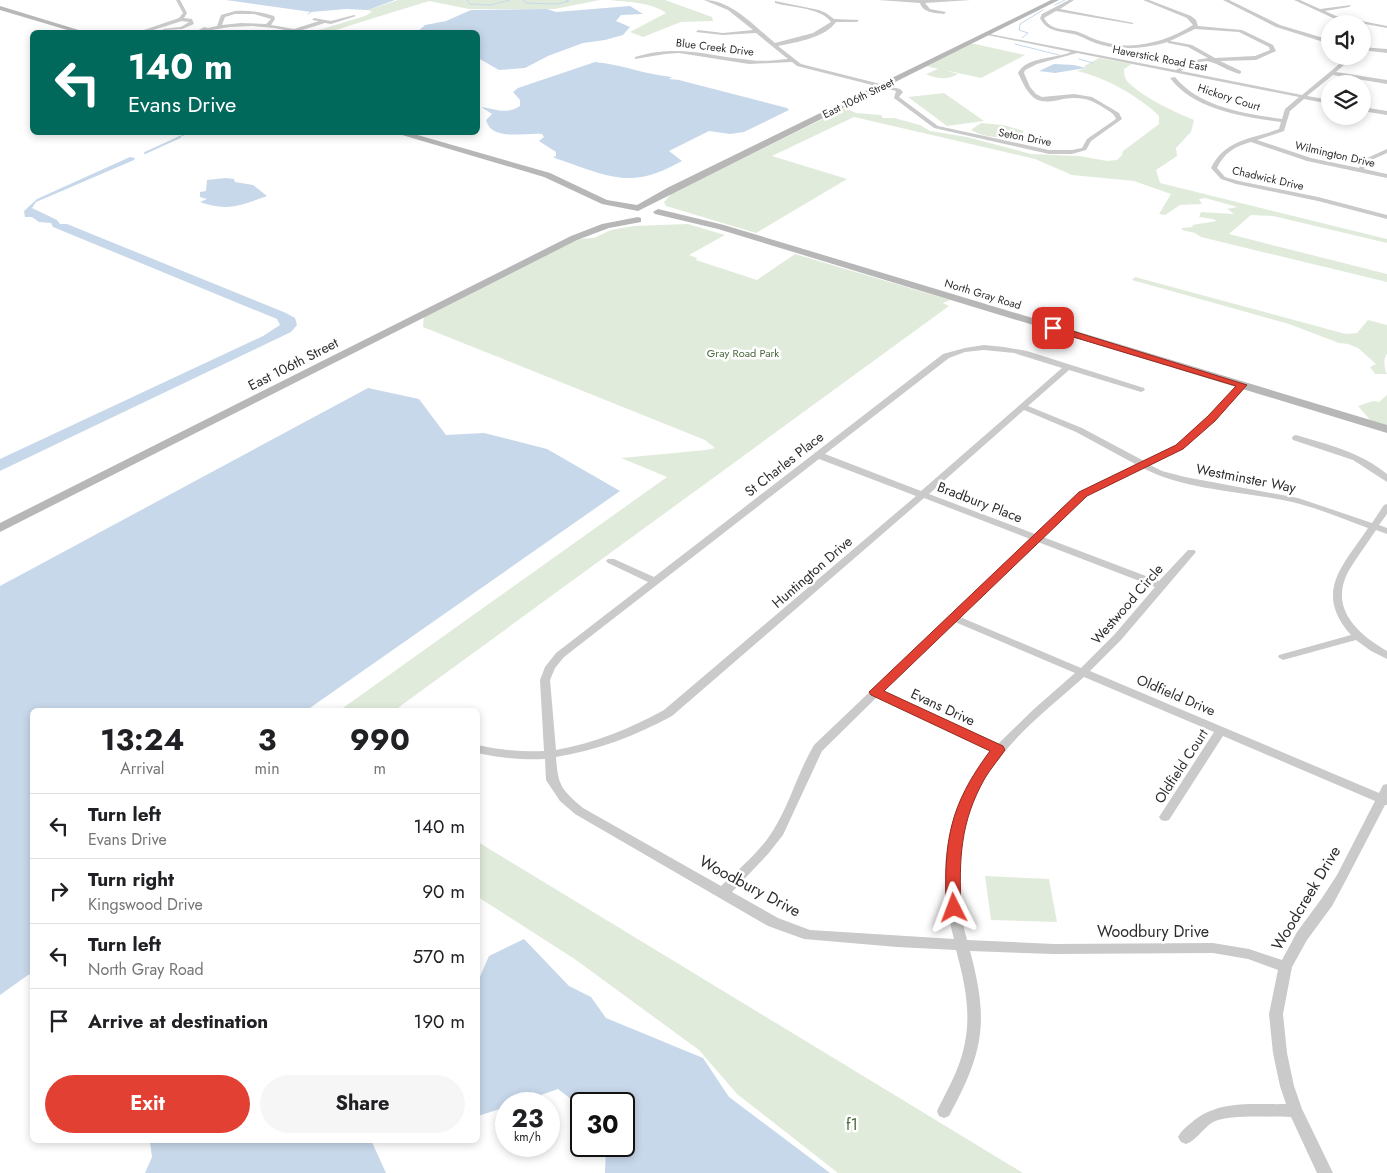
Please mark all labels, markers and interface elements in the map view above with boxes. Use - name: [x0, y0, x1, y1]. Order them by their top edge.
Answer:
- map controls: [1321, 15, 1371, 125]
- button: sound: [1321, 15, 1371, 65]
- street label: Blue Creek Drive: [675, 34, 755, 60]
- street label: Haverstick Road East: [1111, 41, 1209, 75]
- text: 140 m: [128, 42, 233, 92]
- icon: left: [45, 50, 110, 115]
- street label: East 106th Street: [820, 74, 897, 122]
- button: layers: [1321, 75, 1371, 125]
- street label: Hickory Court: [1196, 79, 1263, 115]
- text: Evans Drive: [128, 88, 236, 120]
- street label: Seton Drive: [997, 124, 1053, 150]
- street label: Wilmington Drive: [1293, 137, 1377, 171]
- street label: Chadwick Drive: [1231, 162, 1306, 194]
- street label: North Gray Road: [943, 275, 1023, 313]
- pin: [1032, 307, 1074, 349]
- icon: arrive: [1039, 314, 1067, 342]
- street label: East 106th Street: [244, 332, 342, 395]
- park label: Gray Road Park: [707, 345, 779, 361]
- street label: St Charles Place: [740, 427, 828, 501]
- street label: Westminster Way: [1194, 459, 1298, 498]
- street label: Bradbury Place: [935, 477, 1025, 527]
- street label: Huntington Drive: [767, 531, 857, 613]
- street label: Westwood Circle: [1086, 559, 1168, 649]
- street label: Oldfield Drive: [1134, 669, 1218, 721]
- street label: Evans Drive: [908, 683, 978, 731]
- text: 13:24: [100, 718, 184, 761]
- text: 3: [258, 718, 276, 761]
- text: 990: [350, 718, 410, 761]
- street label: Oldfield Court: [1149, 724, 1213, 807]
- text: Arrival: [120, 757, 164, 780]
- text: min: [255, 757, 280, 780]
- text: m: [374, 757, 386, 780]
- text: Turn left: [88, 801, 161, 828]
- icon: left: [45, 812, 73, 840]
- text: 140 m: [413, 813, 465, 840]
- text: Evans Drive: [88, 828, 167, 851]
- street label: Woodcreek Drive: [1266, 842, 1346, 954]
- street label: Woodbury Drive: [695, 850, 805, 922]
- text: Turn right: [88, 866, 174, 893]
- icon: right: [45, 877, 73, 905]
- text: 90 m: [422, 878, 465, 905]
- position arrow: [927, 881, 979, 933]
- text: Kingswood Drive: [88, 893, 203, 916]
- street label: Woodbury Drive: [1097, 920, 1209, 943]
- text: Turn left: [88, 931, 161, 958]
- icon: left: [45, 942, 73, 970]
- text: 570 m: [412, 943, 465, 970]
- text: North Gray Road: [88, 958, 204, 981]
- icon: arrive: [45, 1007, 73, 1035]
- text: Arrive at destination: [88, 1008, 268, 1035]
- text: 190 m: [414, 1008, 465, 1035]
- button: Exit: [45, 1075, 250, 1133]
- button: Share: [260, 1075, 465, 1133]
- speed limit sign: 30: [570, 1092, 635, 1157]
- text: 23: [512, 1100, 543, 1136]
- park label: f1: [846, 1113, 858, 1136]
- text: km/h: [514, 1128, 541, 1146]

